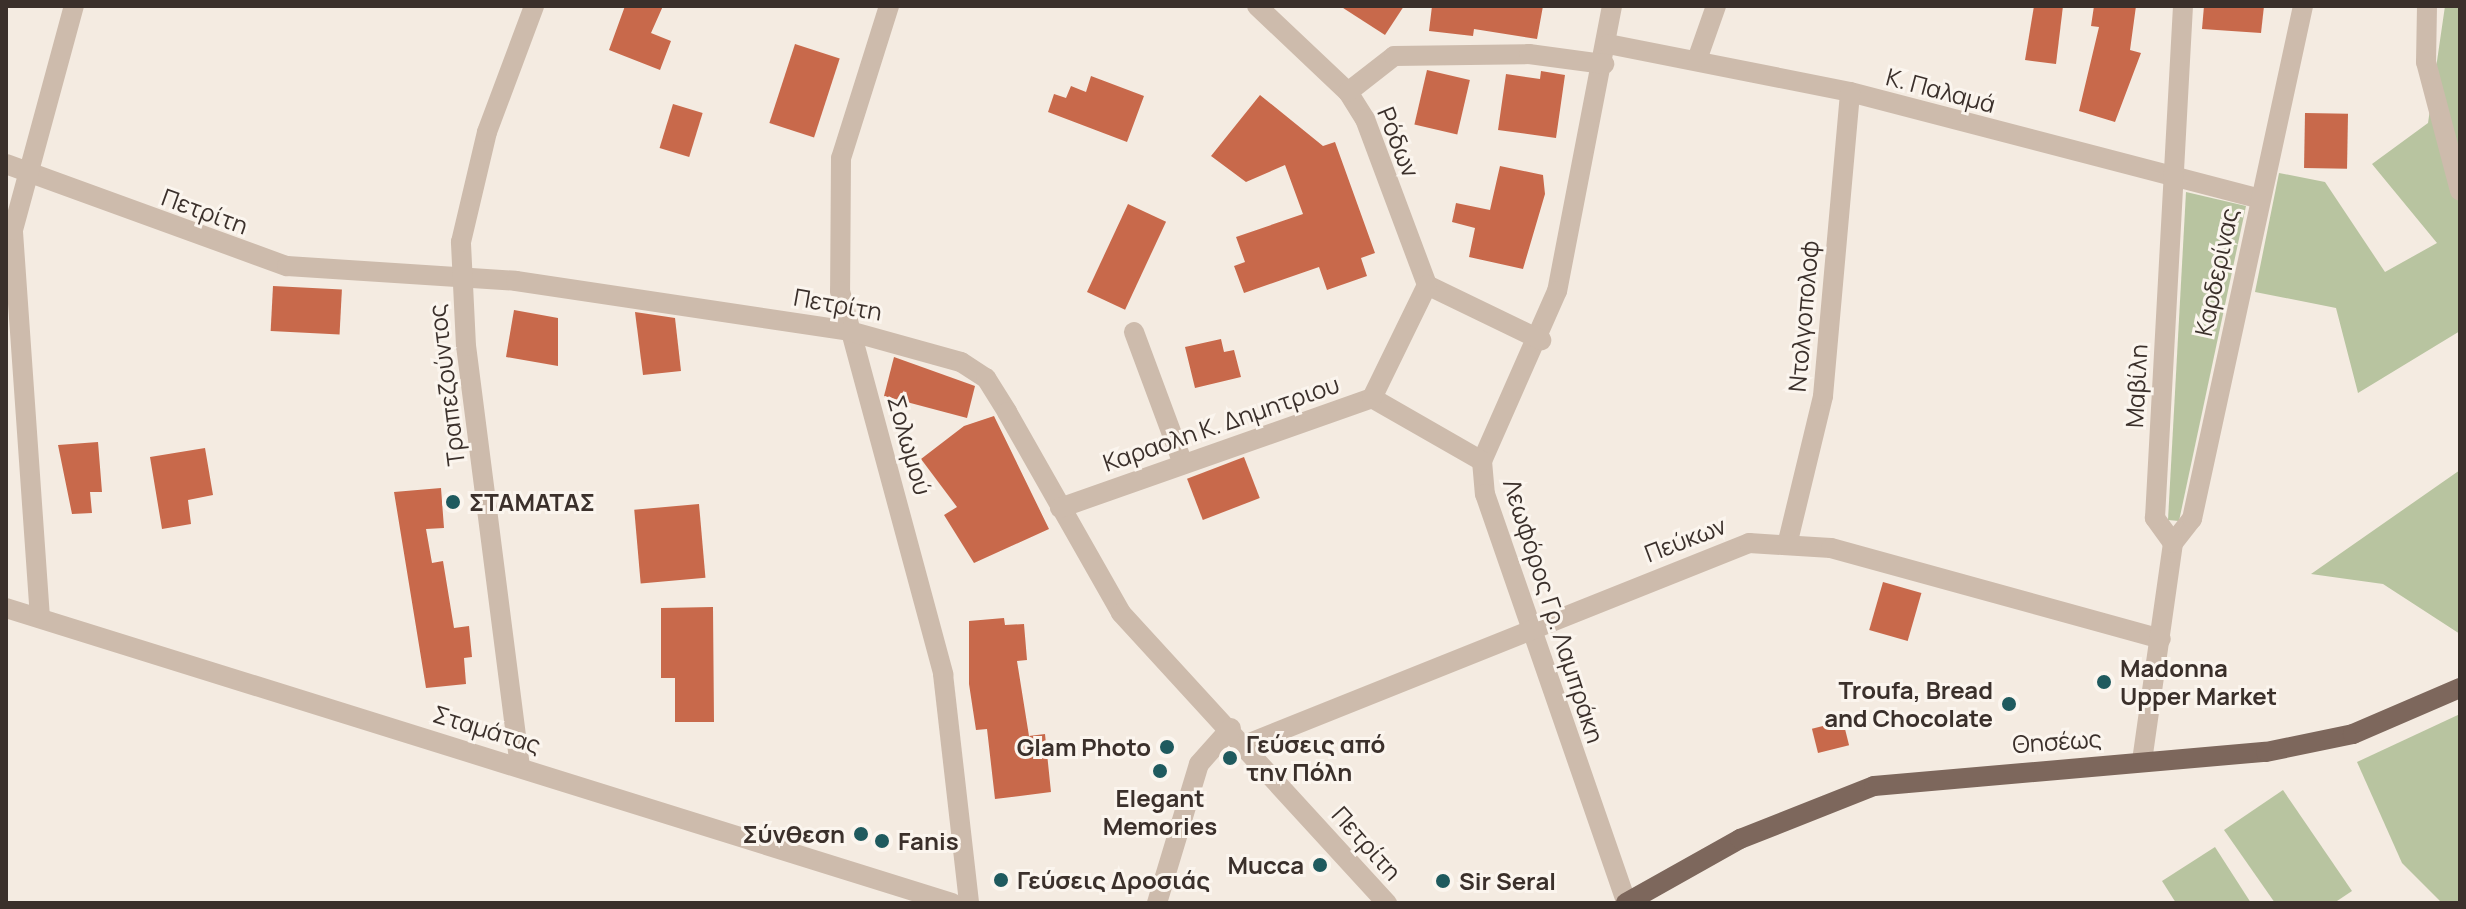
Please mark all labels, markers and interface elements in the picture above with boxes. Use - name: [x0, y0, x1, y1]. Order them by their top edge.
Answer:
- street label: Κ. Παλαμά: [1883, 62, 1999, 118]
- street label: Ρόδων: [1372, 103, 1426, 181]
- street label: Πετρίτη: [158, 182, 252, 240]
- street label: Καρδερίνας: [2188, 205, 2244, 339]
- street label: Ντολγοπολοφ: [1782, 239, 1824, 393]
- street label: Πετρίτη: [792, 282, 884, 326]
- street label: Τραπεζούντος: [422, 303, 470, 467]
- street label: Μαβίλη: [2119, 343, 2153, 429]
- street label: Καραολη Κ. Δημητριου: [1099, 369, 1343, 477]
- street label: Σολωμού: [882, 392, 938, 498]
- street label: Λεωφόρος Γρ. Λαμπράκη: [1498, 476, 1610, 746]
- place label: ΣΤΑΜΑΤΑΣ: [469, 488, 595, 516]
- marker: ΣΤΑΜΑΤΑΣ: [444, 493, 462, 511]
- street label: Πεύκων: [1640, 510, 1730, 568]
- place label: Madonna Upper Market: [2120, 654, 2277, 710]
- marker: Madonna Upper Market: [2095, 673, 2113, 691]
- place label: Troufa, Bread and Chocolate: [1824, 676, 1993, 732]
- marker: Troufa, Bread and Chocolate: [2000, 695, 2018, 713]
- street label: Σταμάτας: [430, 699, 544, 759]
- street label: Θησέως: [2011, 724, 2103, 758]
- place label: Γεύσεις από την Πόλη: [1246, 730, 1385, 786]
- place label: Glam Photo: [1017, 733, 1151, 761]
- marker: Glam Photo: [1158, 738, 1176, 756]
- marker: Γεύσεις από την Πόλη: [1221, 749, 1239, 767]
- marker: Elegant Memories: [1151, 762, 1169, 780]
- place label: Elegant Memories: [1103, 784, 1217, 840]
- street label: Πετρίτη: [1326, 800, 1408, 886]
- place label: Σύνθεση: [742, 820, 845, 848]
- marker: Σύνθεση: [852, 825, 870, 843]
- place label: Fanis: [898, 827, 959, 855]
- marker: Fanis: [873, 832, 891, 850]
- place label: Mucca: [1228, 851, 1304, 879]
- marker: Mucca: [1311, 856, 1329, 874]
- place label: Γεύσεις Δροσιάς: [1017, 866, 1210, 894]
- place label: Sir Seral: [1459, 867, 1556, 895]
- marker: Γεύσεις Δροσιάς: [992, 871, 1010, 889]
- marker: Sir Seral: [1434, 872, 1452, 890]

